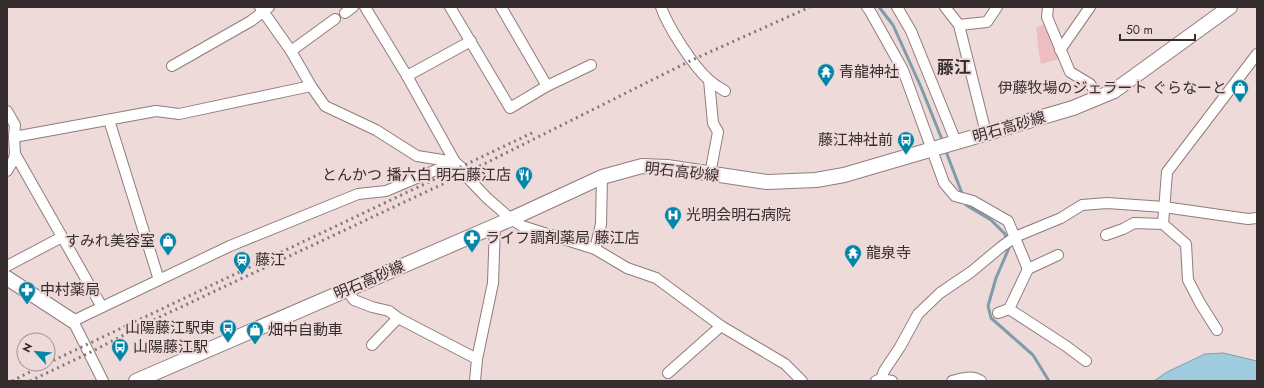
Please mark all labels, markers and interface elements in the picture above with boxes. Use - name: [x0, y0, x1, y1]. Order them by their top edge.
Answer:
- scale bar: [1120, 16, 1195, 42]
- text: 50 m: [1126, 21, 1153, 39]
- district label: 藤江: [937, 55, 971, 79]
- place label: 青龍神社: [839, 61, 899, 83]
- temple icon: 青龍神社: [816, 62, 836, 87]
- place label: 伊藤牧場のジェラート ぐらなーと: [997, 77, 1227, 99]
- shop icon: 伊藤牧場のジェラート ぐらなーと: [1230, 78, 1250, 103]
- street label: 明石高砂線: [970, 106, 1048, 148]
- place label: 藤江神社前: [818, 129, 893, 151]
- bus stop icon: 藤江神社前: [896, 130, 916, 155]
- street label: 明石高砂線: [644, 157, 720, 187]
- place label: とんかつ 播六白 明石藤江店: [322, 164, 511, 186]
- restaurant icon: とんかつ 播六白 明石藤江店: [514, 165, 534, 190]
- place label: 光明会明石病院: [686, 204, 791, 226]
- hospital icon: 光明会明石病院: [663, 205, 683, 230]
- place label: ライフ調剤薬局 藤江店: [485, 227, 640, 249]
- pharmacy icon: ライフ調剤薬局 藤江店: [462, 228, 482, 253]
- place label: すみれ美容室: [65, 230, 155, 252]
- shop icon: すみれ美容室: [158, 231, 178, 256]
- place label: 龍泉寺: [866, 242, 911, 264]
- temple icon: 龍泉寺: [843, 243, 863, 268]
- place label: 藤江: [255, 249, 285, 271]
- station icon: 藤江: [232, 250, 252, 275]
- street label: 明石高砂線: [330, 255, 408, 305]
- place label: 中村薬局: [40, 279, 100, 301]
- pharmacy icon: 中村薬局: [17, 280, 37, 305]
- place label: 山陽藤江駅東: [125, 317, 215, 339]
- bus stop icon: 山陽藤江駅東: [218, 318, 238, 343]
- place label: 畑中自動車: [268, 319, 343, 341]
- shop icon: 畑中自動車: [245, 320, 265, 345]
- north arrow: [16, 332, 56, 372]
- place label: 山陽藤江駅: [133, 336, 208, 358]
- bus stop icon: 山陽藤江駅: [110, 337, 130, 362]
- text: N: [18, 340, 36, 355]

